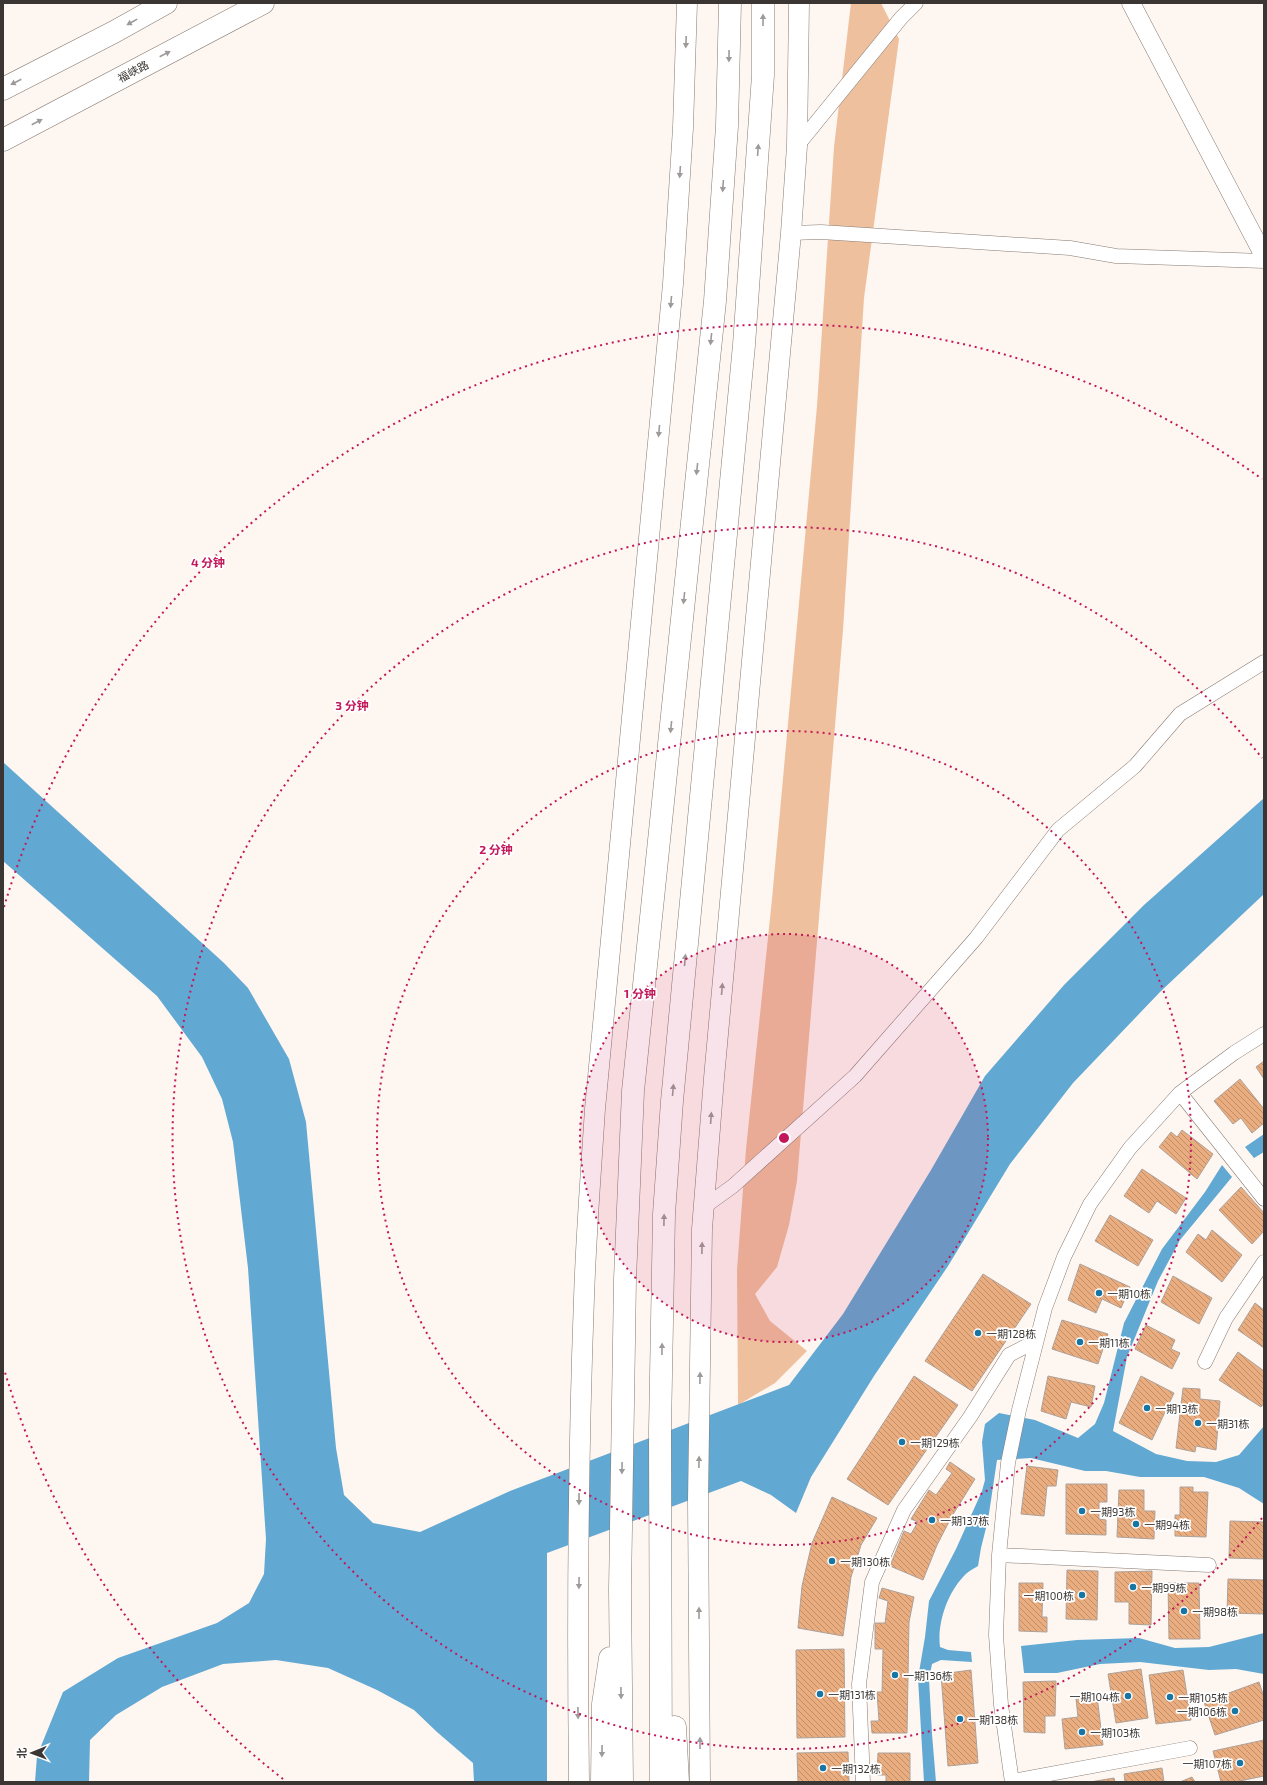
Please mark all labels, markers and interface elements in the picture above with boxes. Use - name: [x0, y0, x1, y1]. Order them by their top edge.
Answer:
- one-way arrow: [760, 13, 766, 26]
- one-way arrow: [126, 19, 137, 25]
- one-way arrow: [682, 36, 689, 48]
- one-way arrow: [726, 50, 732, 63]
- one-way arrow: [159, 51, 170, 57]
- street label: 福峡路: [115, 58, 151, 84]
- one-way arrow: [10, 79, 22, 85]
- one-way arrow: [32, 118, 43, 125]
- one-way arrow: [754, 144, 761, 156]
- one-way arrow: [677, 166, 684, 178]
- one-way arrow: [719, 180, 726, 192]
- one-way arrow: [668, 296, 675, 308]
- one-way arrow: [708, 333, 714, 345]
- one-way arrow: [656, 425, 663, 437]
- one-way arrow: [694, 463, 701, 475]
- text: 4 分钟: [191, 555, 225, 569]
- one-way arrow: [681, 592, 687, 604]
- text: 3 分钟: [335, 698, 369, 712]
- one-way arrow: [667, 721, 674, 733]
- text: 2 分钟: [479, 842, 513, 856]
- one-way arrow: [682, 954, 688, 966]
- one-way arrow: [719, 983, 726, 995]
- text: 1 分钟: [624, 986, 656, 1000]
- one-way arrow: [670, 1084, 676, 1096]
- one-way arrow: [707, 1112, 714, 1124]
- centre of rings: [777, 1131, 791, 1145]
- one-way arrow: [661, 1213, 667, 1226]
- one-way arrow: [699, 1241, 705, 1254]
- place label: 一期10栋: [1107, 1287, 1151, 1300]
- marker: 一期10栋: [1094, 1288, 1104, 1298]
- place label: 一期128栋: [986, 1327, 1036, 1340]
- marker: 一期128栋: [973, 1328, 983, 1338]
- place label: 一期11栋: [1088, 1336, 1130, 1349]
- marker: 一期11栋: [1075, 1337, 1085, 1347]
- one-way arrow: [658, 1343, 665, 1355]
- one-way arrow: [697, 1372, 704, 1384]
- place label: 一期13栋: [1155, 1402, 1199, 1415]
- marker: 一期13栋: [1142, 1403, 1152, 1413]
- place label: 一期31栋: [1206, 1417, 1250, 1430]
- marker: 一期31栋: [1193, 1418, 1203, 1428]
- place label: 一期129栋: [910, 1436, 960, 1449]
- marker: 一期129栋: [897, 1437, 907, 1447]
- one-way arrow: [696, 1455, 702, 1468]
- one-way arrow: [619, 1462, 625, 1475]
- one-way arrow: [576, 1493, 582, 1506]
- place label: 一期93栋: [1090, 1505, 1135, 1518]
- marker: 一期93栋: [1077, 1506, 1087, 1516]
- place label: 一期137栋: [940, 1514, 989, 1527]
- marker: 一期137栋: [927, 1515, 937, 1525]
- place label: 一期94栋: [1144, 1518, 1190, 1531]
- marker: 一期94栋: [1131, 1519, 1141, 1529]
- place label: 一期130栋: [840, 1555, 890, 1568]
- marker: 一期130栋: [827, 1556, 837, 1566]
- one-way arrow: [575, 1577, 582, 1589]
- place label: 一期99栋: [1141, 1581, 1187, 1594]
- marker: 一期99栋: [1128, 1582, 1138, 1592]
- place label: 一期100栋: [1023, 1589, 1074, 1602]
- marker: 一期100栋: [1077, 1590, 1087, 1600]
- place label: 一期98栋: [1192, 1605, 1238, 1618]
- one-way arrow: [696, 1606, 702, 1619]
- marker: 一期98栋: [1179, 1606, 1189, 1616]
- place label: 一期136栋: [903, 1669, 953, 1682]
- marker: 一期136栋: [890, 1670, 900, 1680]
- one-way arrow: [618, 1687, 624, 1700]
- place label: 一期131栋: [828, 1688, 876, 1701]
- marker: 一期131栋: [815, 1689, 825, 1699]
- place label: 一期104栋: [1069, 1690, 1120, 1703]
- marker: 一期104栋: [1123, 1691, 1133, 1701]
- place label: 一期105栋: [1178, 1691, 1228, 1704]
- marker: 一期105栋: [1165, 1692, 1175, 1702]
- place label: 一期106栋: [1177, 1705, 1227, 1718]
- marker: 一期106栋: [1230, 1706, 1240, 1716]
- one-way arrow: [575, 1707, 581, 1720]
- place label: 一期138栋: [968, 1713, 1018, 1726]
- marker: 一期138栋: [955, 1714, 965, 1724]
- place label: 一期103栋: [1090, 1726, 1140, 1739]
- marker: 一期103栋: [1077, 1727, 1087, 1737]
- north arrow: [12, 1733, 52, 1773]
- one-way arrow: [697, 1736, 703, 1749]
- one-way arrow: [599, 1745, 605, 1758]
- text: 北: [15, 1748, 28, 1759]
- place label: 一期107栋: [1182, 1757, 1232, 1770]
- marker: 一期107栋: [1235, 1758, 1245, 1768]
- place label: 一期132栋: [831, 1762, 881, 1775]
- marker: 一期132栋: [818, 1763, 828, 1773]

